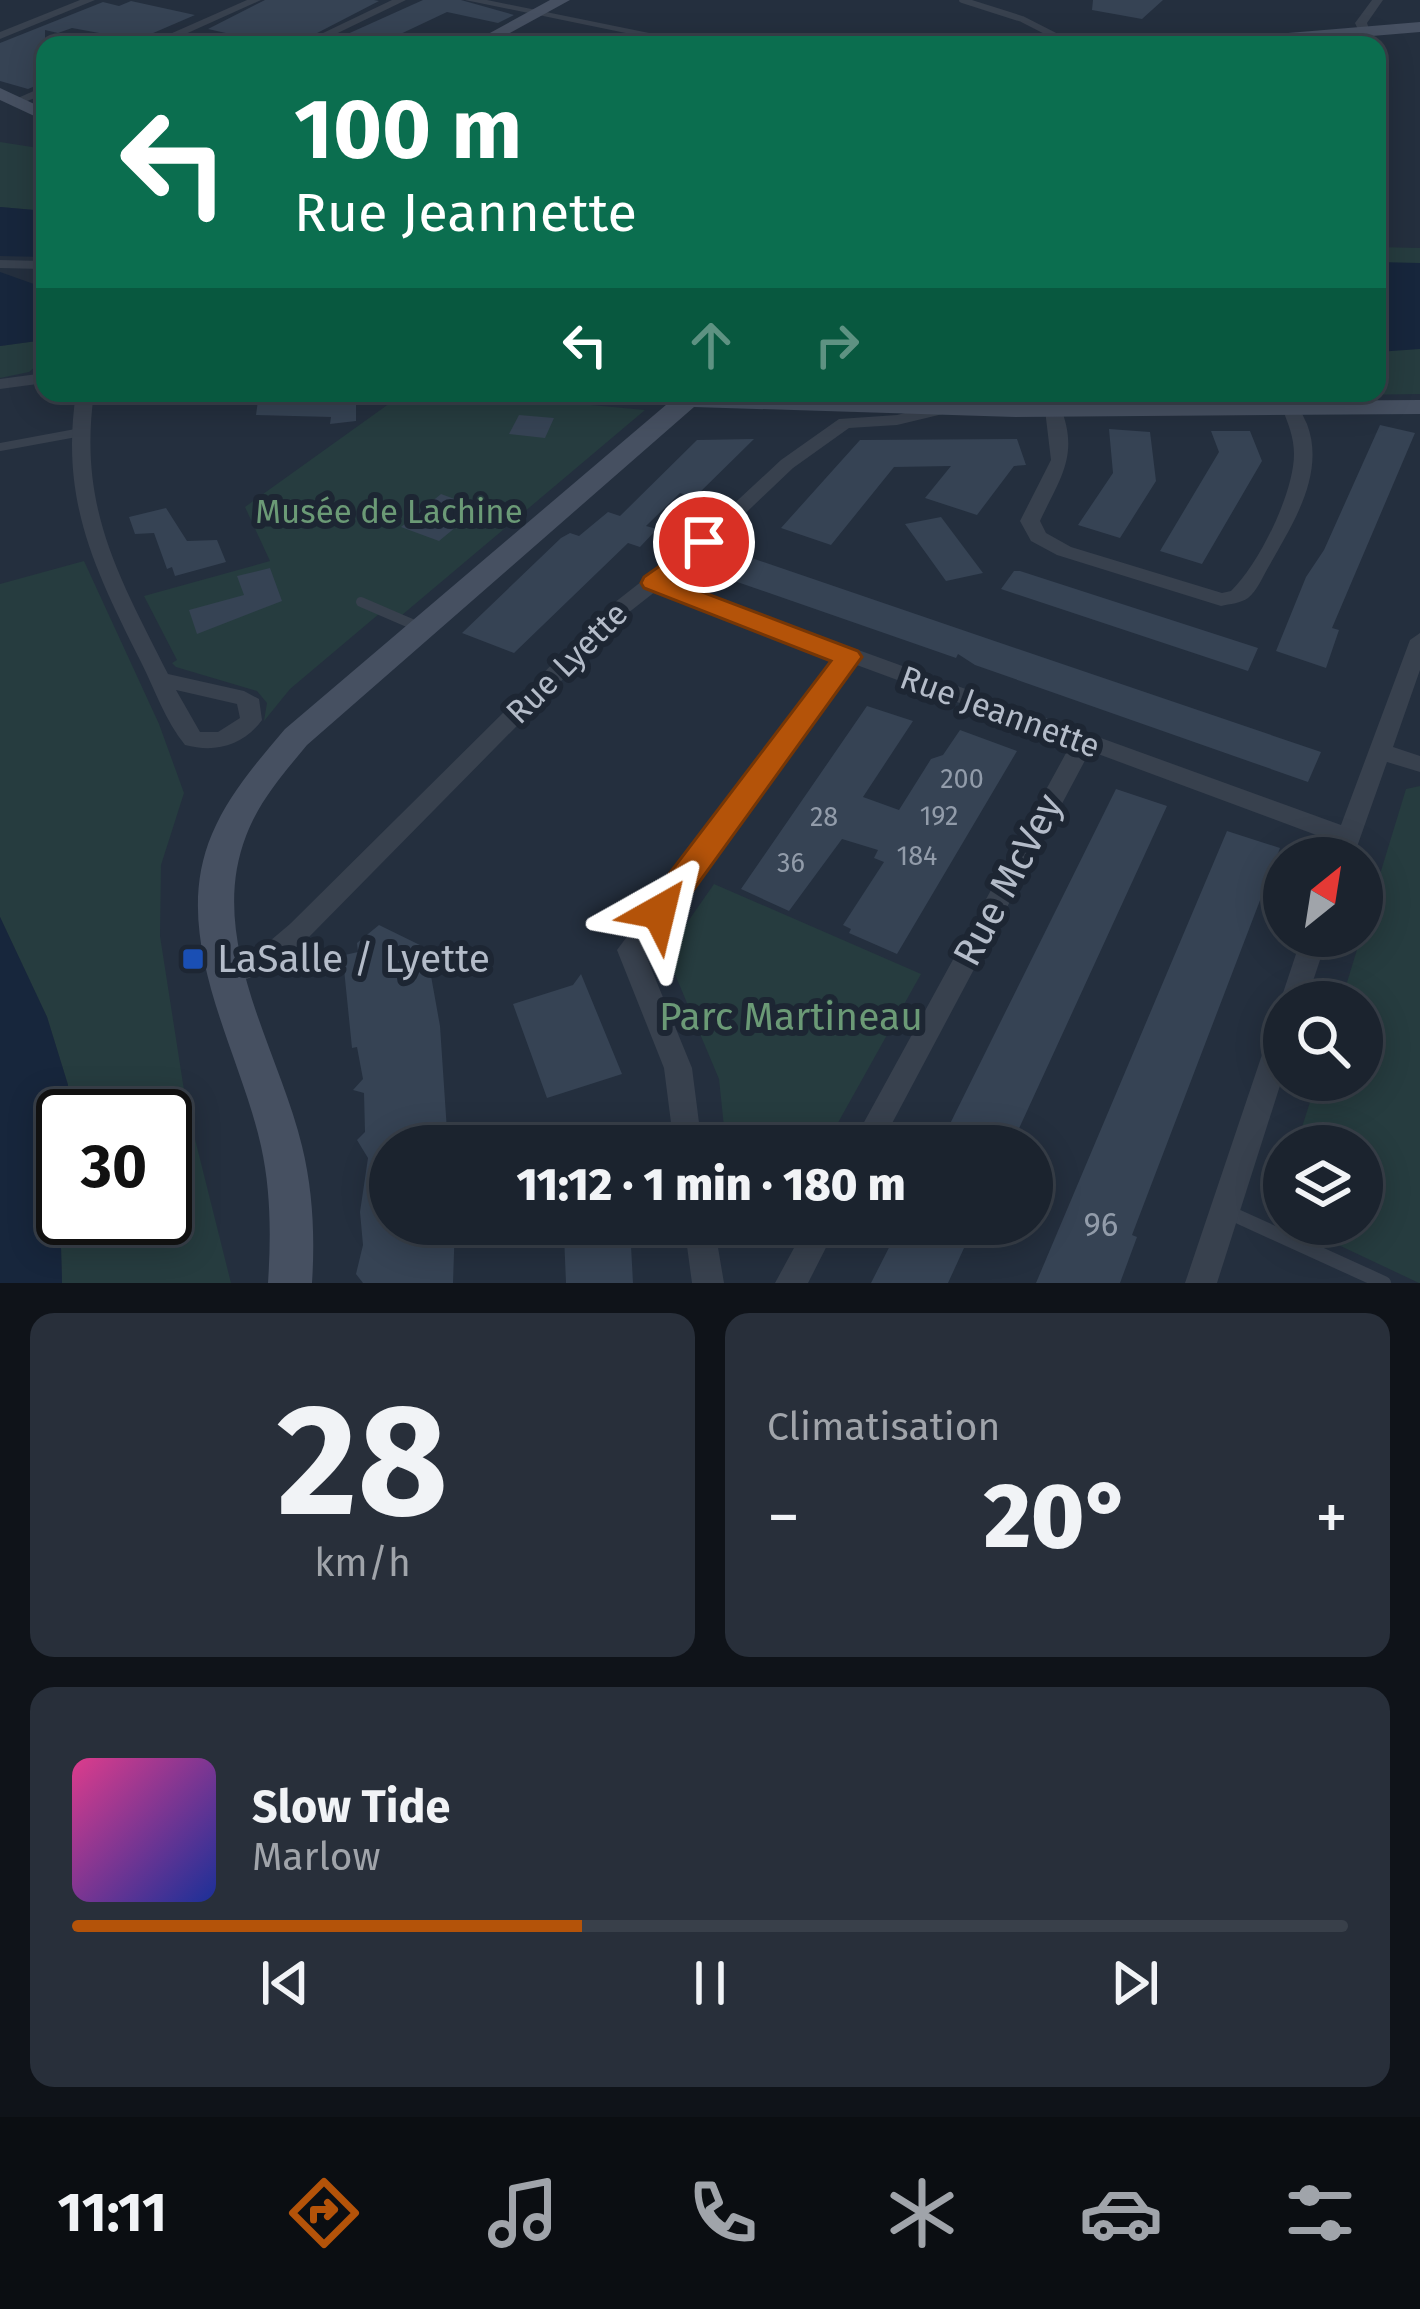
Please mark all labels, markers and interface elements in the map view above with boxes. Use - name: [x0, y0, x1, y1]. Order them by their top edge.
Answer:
- text: 100 m: [294, 79, 522, 180]
- icon: left: [96, 84, 252, 240]
- text: Rue Jeannette: [294, 181, 637, 245]
- icon: left: [552, 312, 618, 378]
- icon: ahead: [678, 312, 744, 378]
- icon: right: [804, 312, 870, 378]
- pin: [653, 491, 755, 593]
- park label: Musée de Lachine: [255, 492, 523, 532]
- icon: arrive: [671, 509, 737, 575]
- street label: Rue Lyette: [498, 594, 636, 732]
- street label: Rue Jeannette: [895, 657, 1105, 767]
- house number: 200: [940, 763, 984, 795]
- street label: Rue McVey: [944, 786, 1072, 974]
- house number: 192: [920, 800, 958, 832]
- house number: 28: [810, 801, 838, 833]
- north arrow: [1263, 837, 1383, 957]
- map controls: [1263, 837, 1383, 1245]
- house number: 184: [897, 840, 937, 872]
- house number: 36: [777, 847, 805, 879]
- position arrow: [596, 849, 722, 975]
- place label: LaSalle / Lyette: [217, 936, 490, 982]
- marker: LaSalle / Lyette: [180, 946, 206, 972]
- button: search: [1263, 981, 1383, 1101]
- park label: Parc Martineau: [659, 994, 923, 1040]
- speed limit sign: 30: [36, 1089, 192, 1245]
- button: layers: [1263, 1125, 1383, 1245]
- text: 11:12 · 1 min · 180 m: [516, 1158, 906, 1212]
- house number: 96: [1084, 1205, 1118, 1245]
- text: 28: [277, 1368, 448, 1555]
- text: Climatisation: [767, 1404, 1000, 1450]
- text: 20°: [984, 1463, 1131, 1571]
- text: −: [767, 1478, 800, 1557]
- text: +: [1315, 1478, 1348, 1557]
- text: km/h: [314, 1540, 411, 1586]
- text: Slow Tide: [252, 1780, 450, 1834]
- text: Marlow: [252, 1834, 381, 1880]
- icon: previous: [252, 1950, 318, 2016]
- icon: pause: [677, 1950, 743, 2016]
- icon: next: [1102, 1950, 1168, 2016]
- icon: directions: [282, 2171, 366, 2255]
- icon: music: [481, 2171, 565, 2255]
- icon: phone: [681, 2171, 765, 2255]
- icon: climate: [880, 2171, 964, 2255]
- icon: car: [1079, 2171, 1163, 2255]
- icon: filters: [1278, 2171, 1362, 2255]
- text: 11:11: [58, 2181, 167, 2245]

